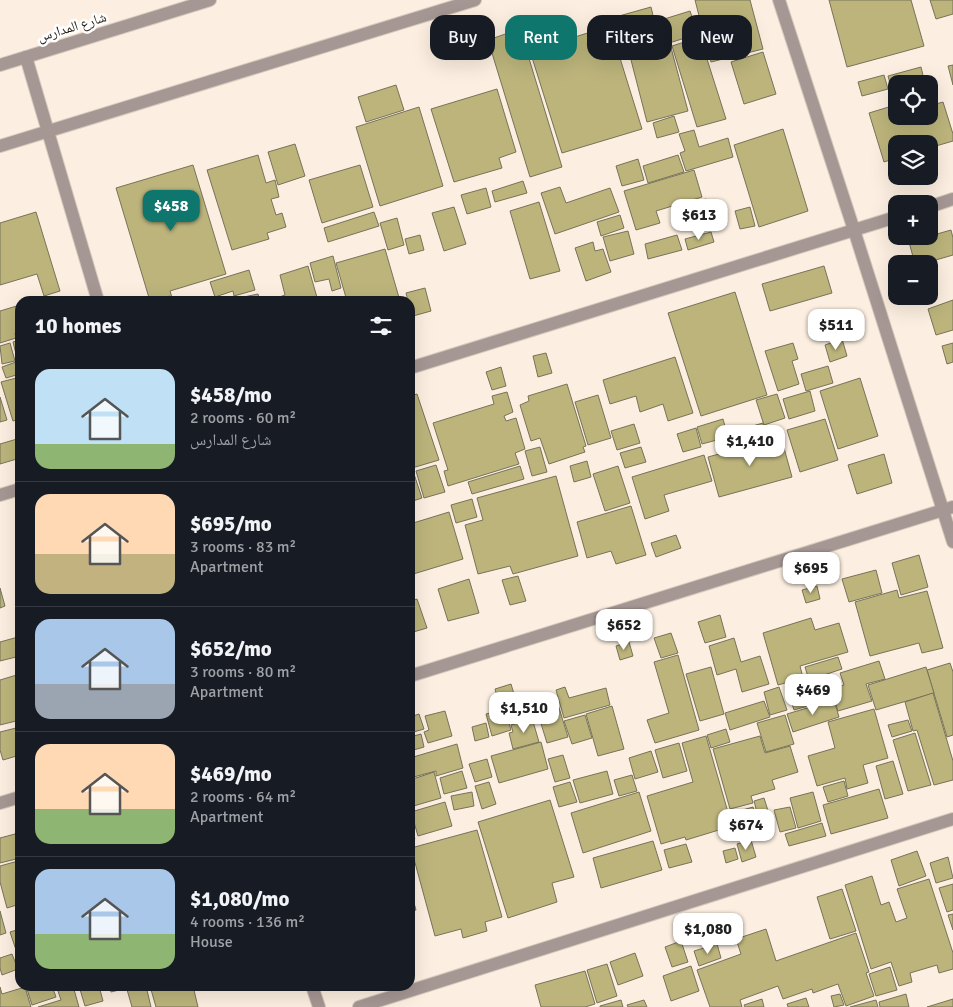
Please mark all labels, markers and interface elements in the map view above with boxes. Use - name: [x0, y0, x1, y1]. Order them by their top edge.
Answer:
- street label: شارع المدارس: [35, 8, 109, 47]
- chip: Buy: [430, 15, 495, 60]
- chip: Rent: [505, 15, 577, 60]
- chip: Filters: [587, 15, 672, 60]
- chip: New: [682, 15, 752, 60]
- map controls: [888, 75, 938, 305]
- button: locate: [888, 75, 938, 125]
- button: layers: [888, 135, 938, 185]
- pin: $458: [141, 190, 201, 232]
- button: +: [888, 195, 938, 245]
- text: $458: [154, 196, 188, 216]
- pin: $613: [669, 198, 729, 241]
- text: $613: [682, 205, 716, 225]
- button: −: [888, 255, 938, 305]
- pin: $511: [806, 308, 866, 351]
- icon: filters: [367, 312, 395, 340]
- text: 10 homes: [35, 313, 121, 339]
- text: $511: [819, 315, 853, 335]
- text: $458/mo: [190, 382, 272, 408]
- icon: home: [75, 389, 135, 449]
- text: 2 rooms · 60 m²: [190, 408, 296, 428]
- pin: $1,410: [709, 424, 791, 467]
- text: شارع المدارس: [190, 430, 272, 450]
- text: $1,410: [726, 431, 774, 451]
- text: $695/mo: [190, 511, 272, 537]
- icon: home: [75, 514, 135, 574]
- text: 3 rooms · 83 m²: [190, 537, 296, 557]
- pin: $695: [781, 552, 841, 594]
- text: Apartment: [190, 557, 263, 577]
- text: $695: [794, 558, 828, 578]
- pin: $652: [594, 608, 654, 651]
- text: $652: [607, 615, 641, 635]
- text: $652/mo: [190, 636, 272, 662]
- icon: home: [75, 639, 135, 699]
- text: 3 rooms · 80 m²: [190, 662, 296, 682]
- pin: $469: [783, 674, 843, 716]
- text: $469: [796, 680, 830, 700]
- text: Apartment: [190, 682, 263, 702]
- pin: $1,510: [483, 692, 565, 734]
- text: $1,510: [500, 698, 548, 718]
- text: $469/mo: [190, 761, 272, 787]
- icon: home: [75, 764, 135, 824]
- text: 2 rooms · 64 m²: [190, 787, 296, 807]
- text: Apartment: [190, 807, 263, 827]
- pin: $674: [716, 808, 776, 851]
- text: $674: [729, 815, 763, 835]
- text: $1,080/mo: [190, 886, 289, 912]
- icon: home: [75, 889, 135, 949]
- text: 4 rooms · 136 m²: [190, 912, 305, 932]
- pin: $1,080: [667, 912, 749, 955]
- text: $1,080: [684, 919, 732, 939]
- text: House: [190, 932, 233, 952]

